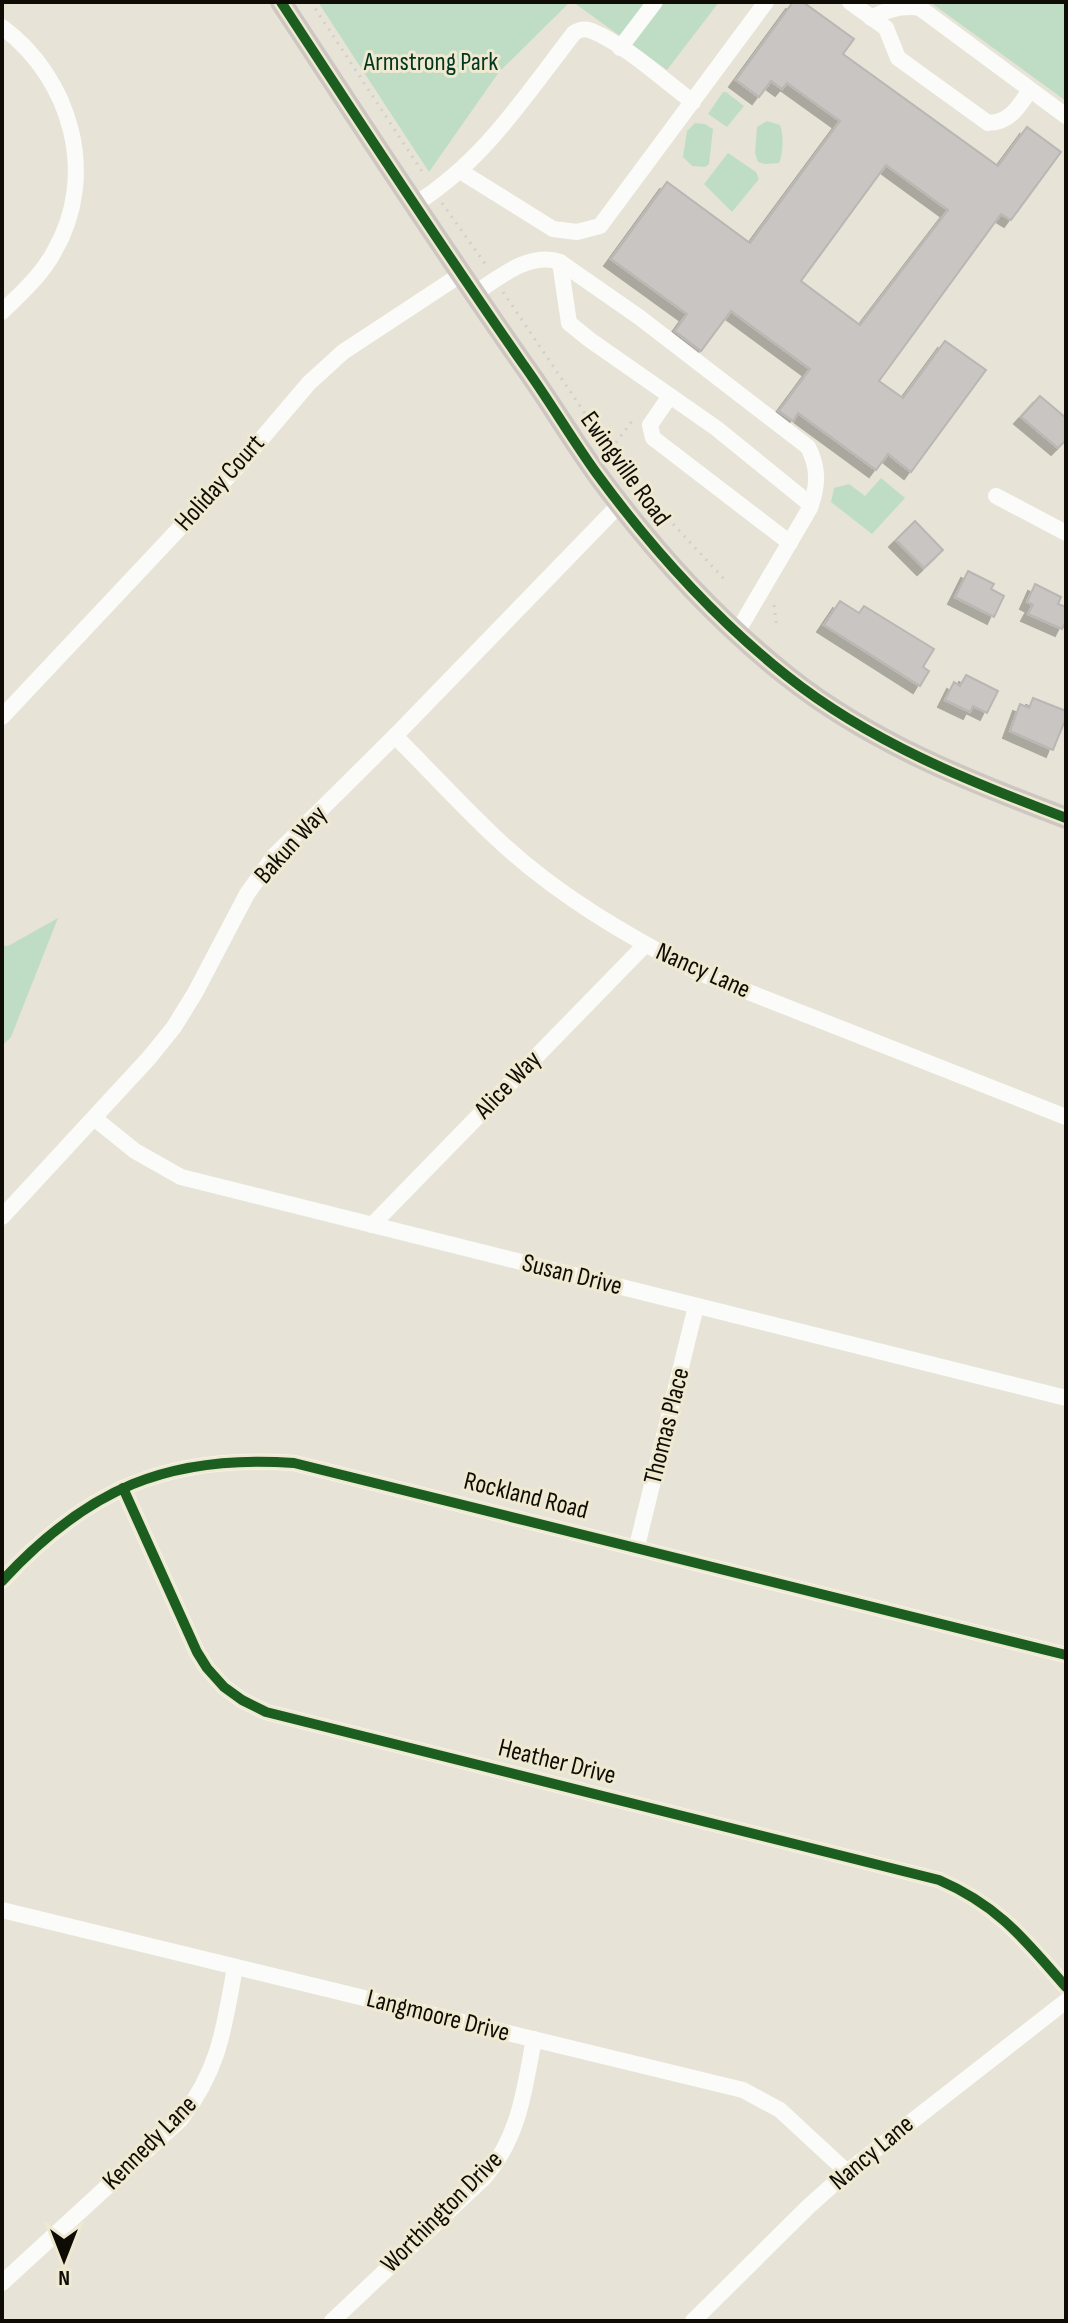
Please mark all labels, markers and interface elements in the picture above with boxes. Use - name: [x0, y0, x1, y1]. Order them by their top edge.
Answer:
- park label: Armstrong Park: [363, 47, 498, 78]
- street label: Ewingville Road: [573, 406, 677, 532]
- street label: Holiday Court: [169, 428, 271, 538]
- street label: Bakun Way: [248, 800, 334, 890]
- street label: Nancy Lane: [651, 936, 755, 1006]
- street label: Alice Way: [467, 1045, 548, 1126]
- street label: Susan Drive: [519, 1248, 625, 1302]
- street label: Thomas Place: [638, 1365, 696, 1487]
- street label: Rockland Road: [461, 1466, 591, 1526]
- street label: Heather Drive: [495, 1732, 619, 1792]
- street label: Langmoore Drive: [363, 1983, 513, 2049]
- street label: Kennedy Lane: [96, 2089, 204, 2197]
- street label: Nancy Lane: [824, 2109, 920, 2197]
- street label: Worthington Drive: [375, 2145, 509, 2279]
- north arrow: [24, 2219, 104, 2299]
- text: N: [58, 2264, 70, 2291]

